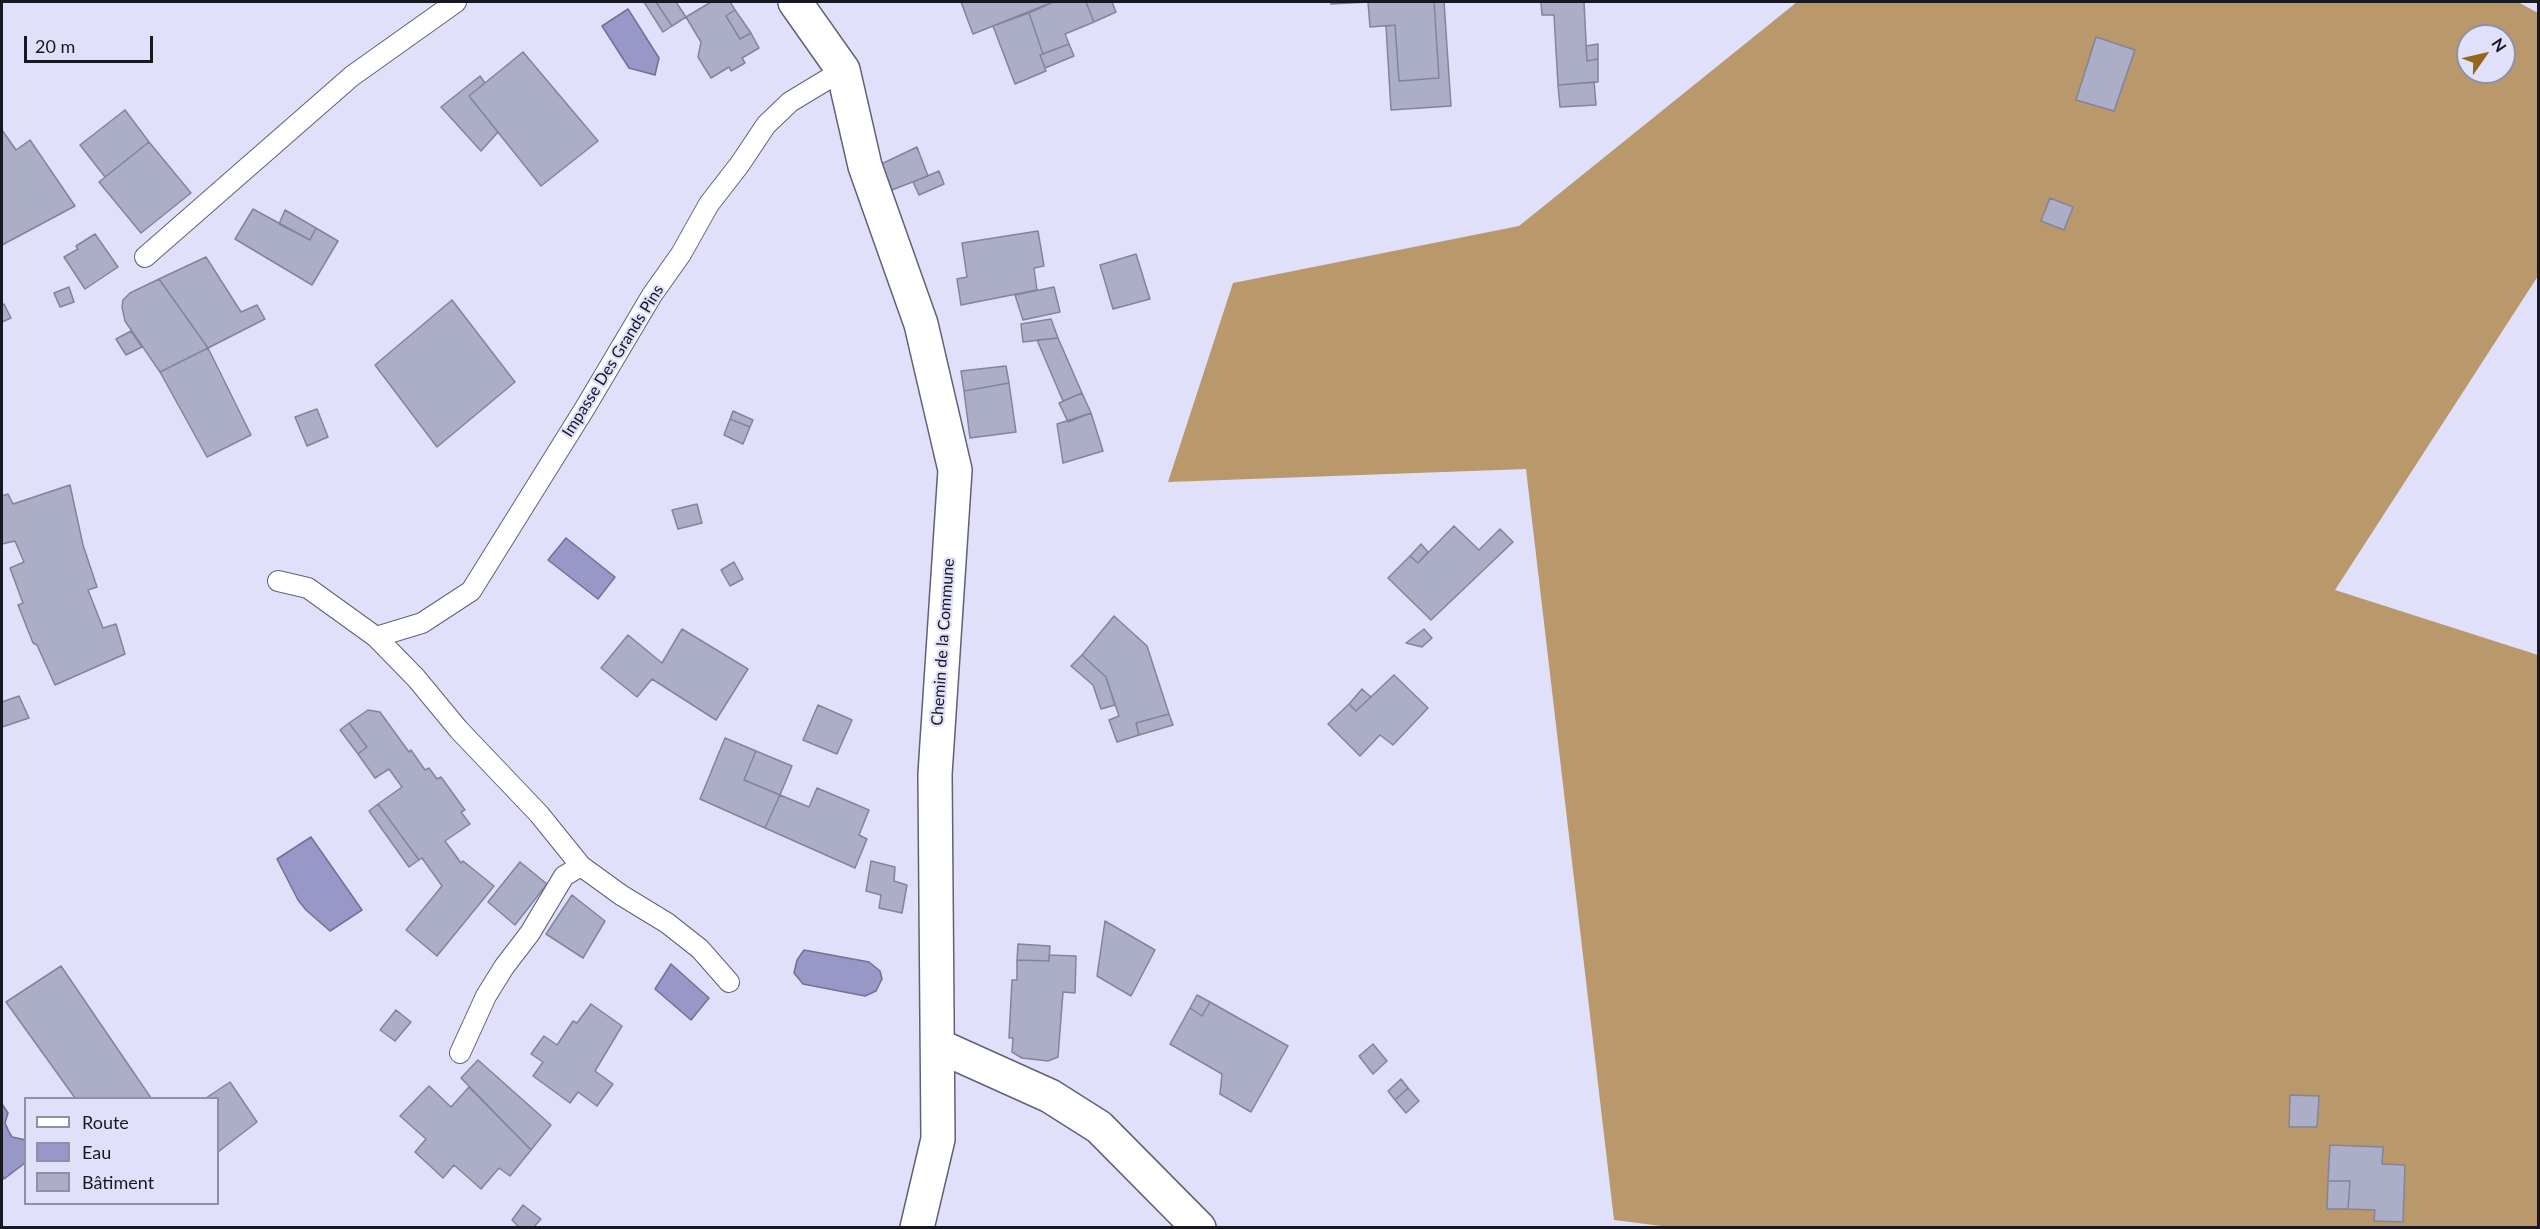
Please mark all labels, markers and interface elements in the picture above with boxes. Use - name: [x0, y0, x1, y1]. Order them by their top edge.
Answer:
- scale bar: [27, 24, 156, 62]
- north arrow: [2456, 24, 2516, 84]
- text: N: [2488, 34, 2511, 55]
- text: 20 m: [35, 35, 75, 57]
- street label: Impasse Des Grands Pins: [558, 281, 668, 441]
- street label: Chemin de la Commune: [928, 558, 958, 726]
- legend: [24, 1097, 219, 1205]
- text: Route: [82, 1111, 129, 1133]
- text: Eau: [82, 1141, 111, 1163]
- text: Bâtiment: [82, 1171, 154, 1193]

